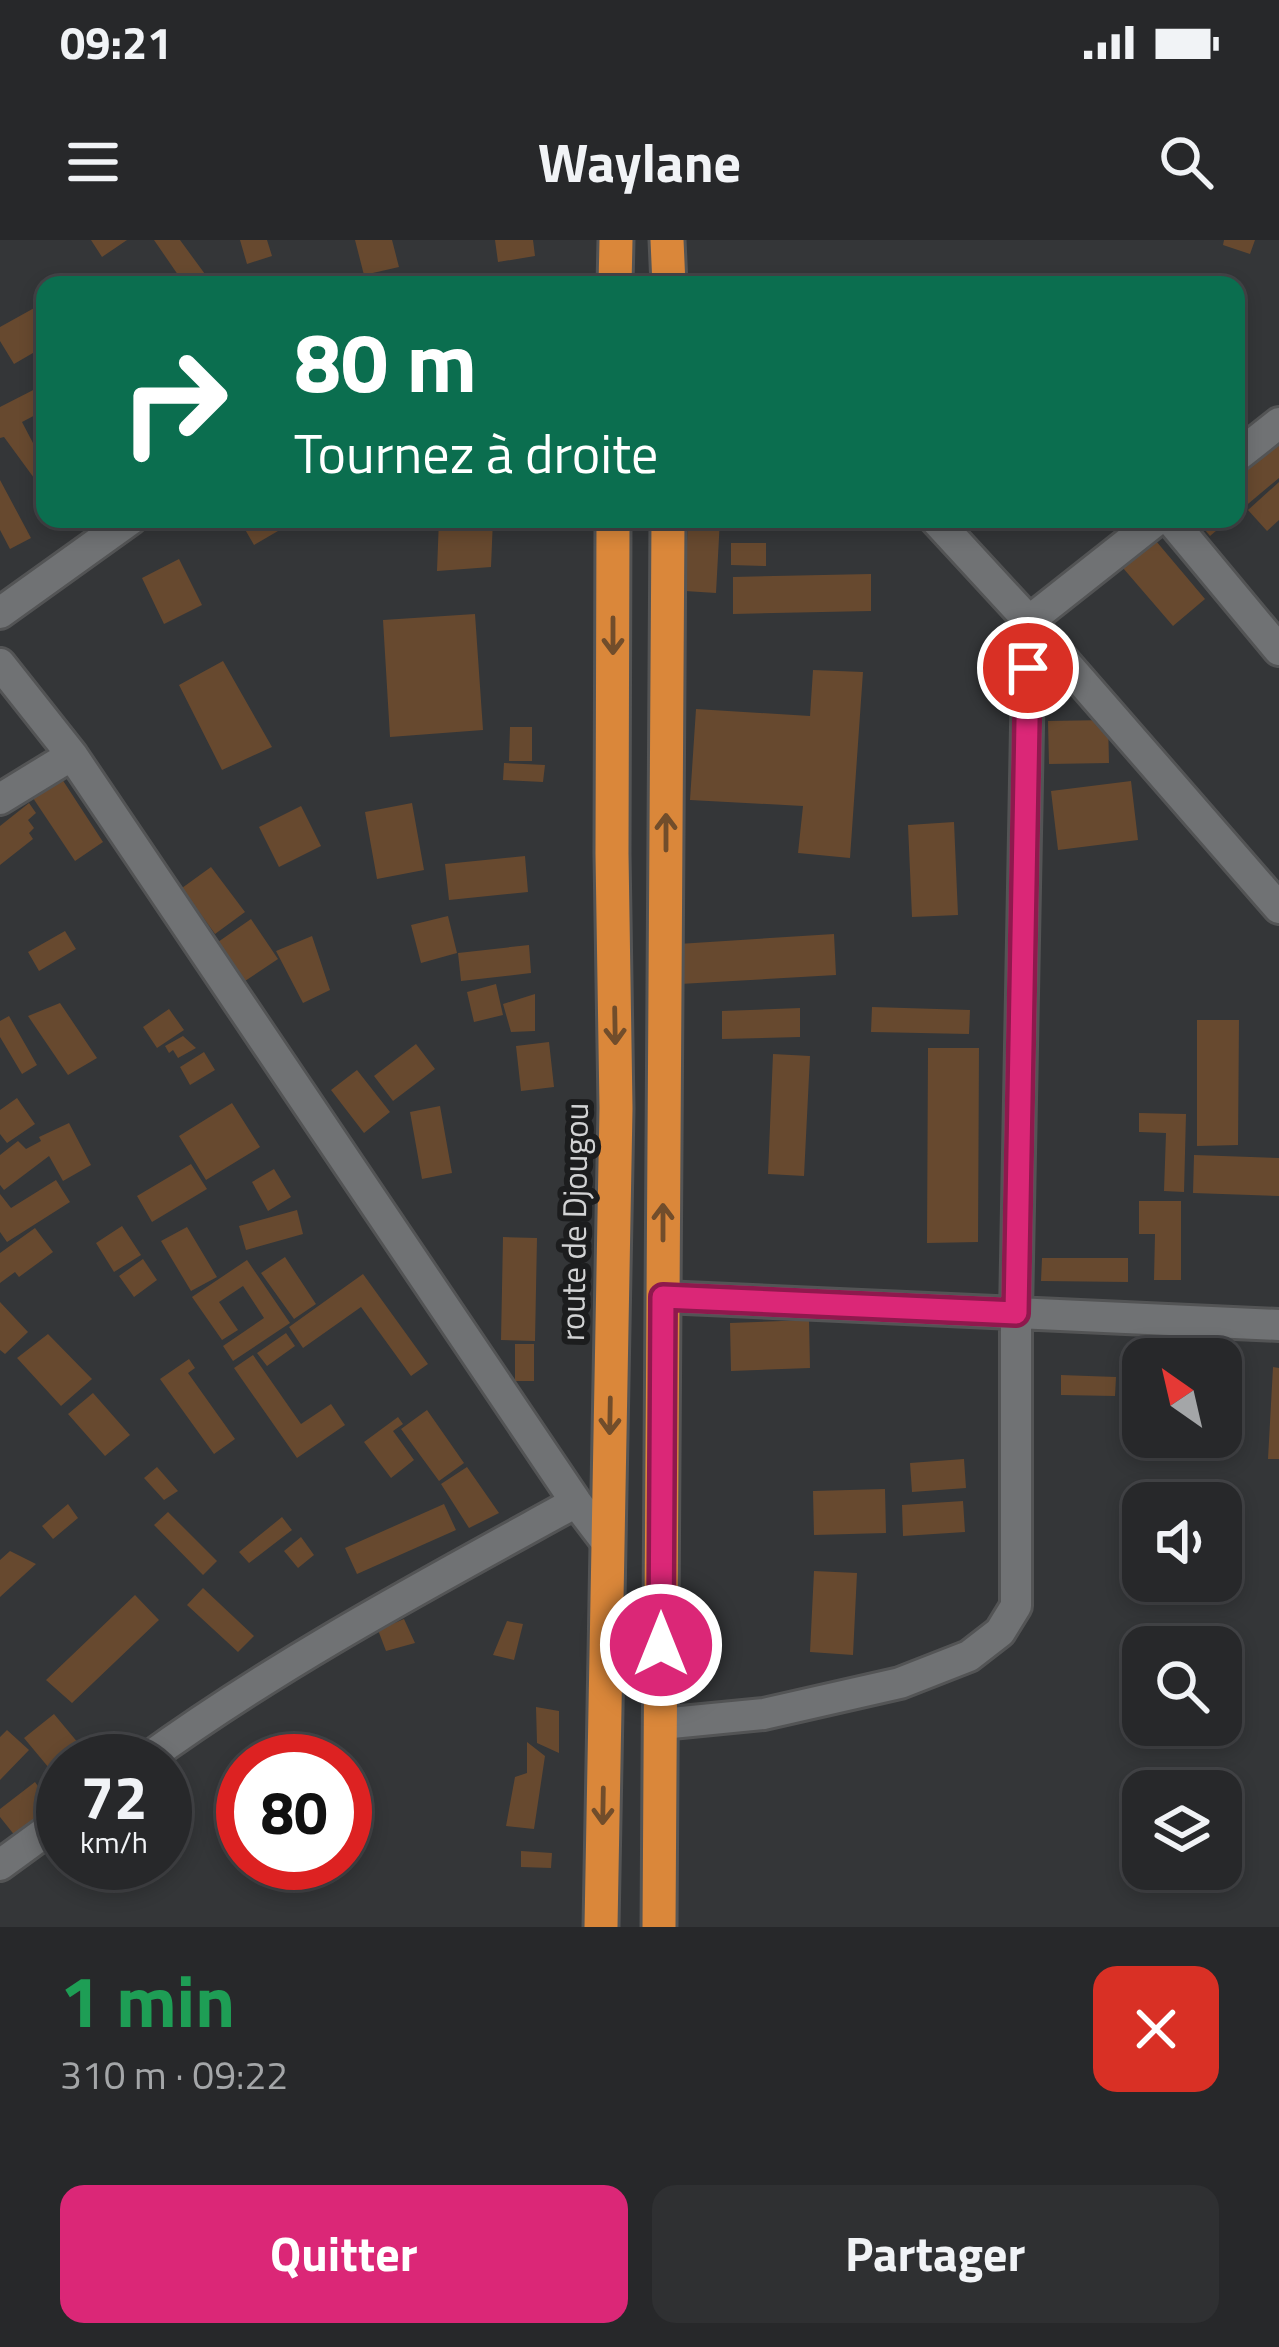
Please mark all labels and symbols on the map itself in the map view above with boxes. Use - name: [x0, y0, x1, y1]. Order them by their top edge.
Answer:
- one-way arrow: [602, 616, 624, 655]
- pin: [977, 617, 1079, 719]
- one-way arrow: [655, 813, 677, 852]
- one-way arrow: [603, 1006, 626, 1045]
- street label: route de Djougou: [547, 1102, 601, 1342]
- one-way arrow: [652, 1203, 674, 1242]
- north arrow: [1122, 1338, 1242, 1458]
- one-way arrow: [599, 1396, 621, 1435]
- position arrow: [598, 1582, 724, 1708]
- speed limit sign: 80: [216, 1734, 372, 1890]
- one-way arrow: [592, 1786, 615, 1825]

